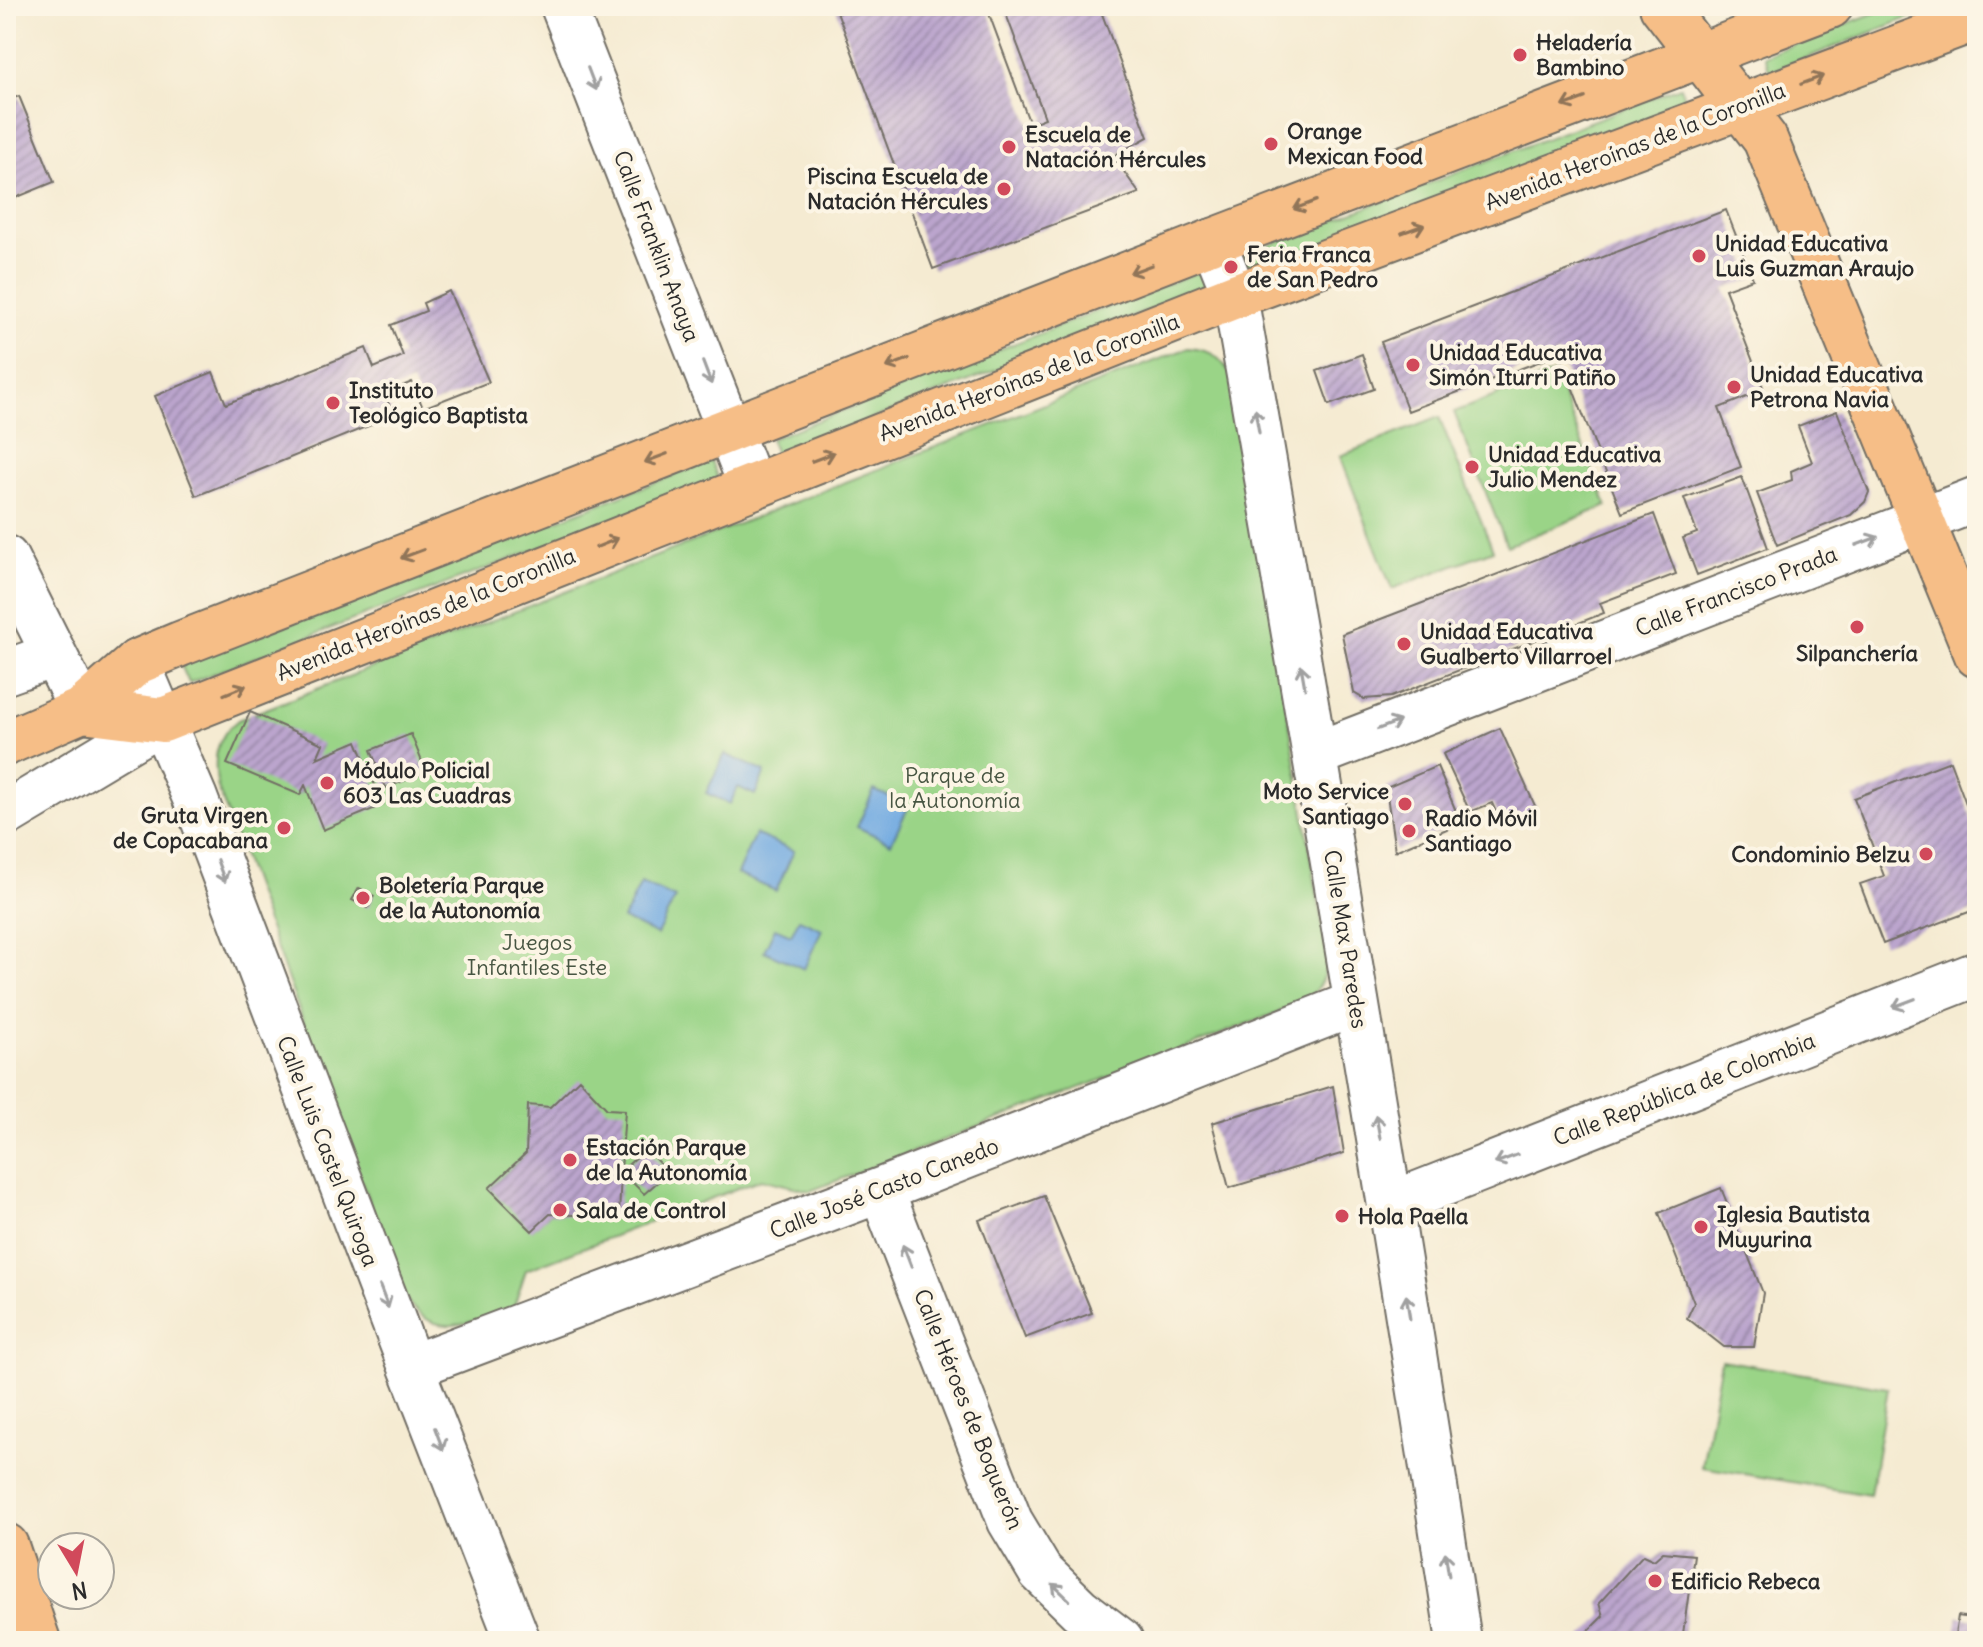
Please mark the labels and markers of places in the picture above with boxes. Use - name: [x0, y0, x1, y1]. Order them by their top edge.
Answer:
- place label: Heladería Bambino: [1536, 28, 1632, 81]
- marker: Heladería Bambino: [1511, 46, 1529, 64]
- place label: Orange Mexican Food: [1287, 117, 1423, 170]
- place label: Escuela de Natación Hércules: [1025, 120, 1206, 173]
- marker: Orange Mexican Food: [1262, 135, 1280, 153]
- marker: Escuela de Natación Hércules: [1000, 138, 1018, 156]
- place label: Piscina Escuela de Natación Hércules: [807, 162, 988, 215]
- marker: Piscina Escuela de Natación Hércules: [995, 180, 1013, 198]
- place label: Unidad Educativa Luis Guzman Araujo: [1715, 229, 1914, 282]
- place label: Feria Franca de San Pedro: [1247, 240, 1378, 293]
- marker: Unidad Educativa Luis Guzman Araujo: [1690, 247, 1708, 265]
- marker: Feria Franca de San Pedro: [1222, 258, 1240, 276]
- place label: Unidad Educativa Simón Iturri Patiño: [1429, 338, 1616, 391]
- marker: Unidad Educativa Simón Iturri Patiño: [1404, 356, 1422, 374]
- place label: Unidad Educativa Petrona Navia: [1750, 360, 1924, 413]
- place label: Instituto Teológico Baptista: [349, 376, 528, 429]
- marker: Unidad Educativa Petrona Navia: [1725, 378, 1743, 396]
- marker: Instituto Teológico Baptista: [324, 394, 342, 412]
- place label: Unidad Educativa Julio Mendez: [1488, 440, 1662, 493]
- marker: Unidad Educativa Julio Mendez: [1463, 458, 1481, 476]
- place label: Unidad Educativa Gualberto Villarroel: [1420, 617, 1612, 670]
- marker: Silpanchería: [1848, 618, 1866, 636]
- marker: Unidad Educativa Gualberto Villarroel: [1395, 635, 1413, 653]
- place label: Silpanchería: [1796, 639, 1919, 667]
- place label: Módulo Policial 603 Las Cuadras: [343, 756, 511, 809]
- marker: Módulo Policial 603 Las Cuadras: [318, 774, 336, 792]
- place label: Moto Service Santiago: [1263, 777, 1389, 830]
- marker: Moto Service Santiago: [1396, 795, 1414, 813]
- place label: Gruta Virgen de Copacabana: [113, 801, 268, 854]
- place label: Radio Móvil Santiago: [1425, 804, 1537, 857]
- marker: Gruta Virgen de Copacabana: [275, 819, 293, 837]
- marker: Radio Móvil Santiago: [1400, 822, 1418, 840]
- place label: Condominio Belzu: [1731, 840, 1910, 868]
- marker: Condominio Belzu: [1917, 845, 1935, 863]
- place label: Boletería Parque de la Autonomía: [379, 871, 544, 924]
- marker: Boletería Parque de la Autonomía: [354, 889, 372, 907]
- place label: Estación Parque de la Autonomía: [586, 1133, 748, 1186]
- marker: Estación Parque de la Autonomía: [561, 1151, 579, 1169]
- place label: Sala de Control: [576, 1196, 726, 1224]
- place label: Iglesia Bautista Muyurina: [1717, 1200, 1870, 1253]
- marker: Sala de Control: [551, 1201, 569, 1219]
- place label: Hola Paella: [1358, 1202, 1469, 1230]
- marker: Hola Paella: [1333, 1207, 1351, 1225]
- marker: Iglesia Bautista Muyurina: [1692, 1218, 1710, 1236]
- place label: Edificio Rebeca: [1671, 1567, 1821, 1595]
- marker: Edificio Rebeca: [1646, 1572, 1664, 1590]

